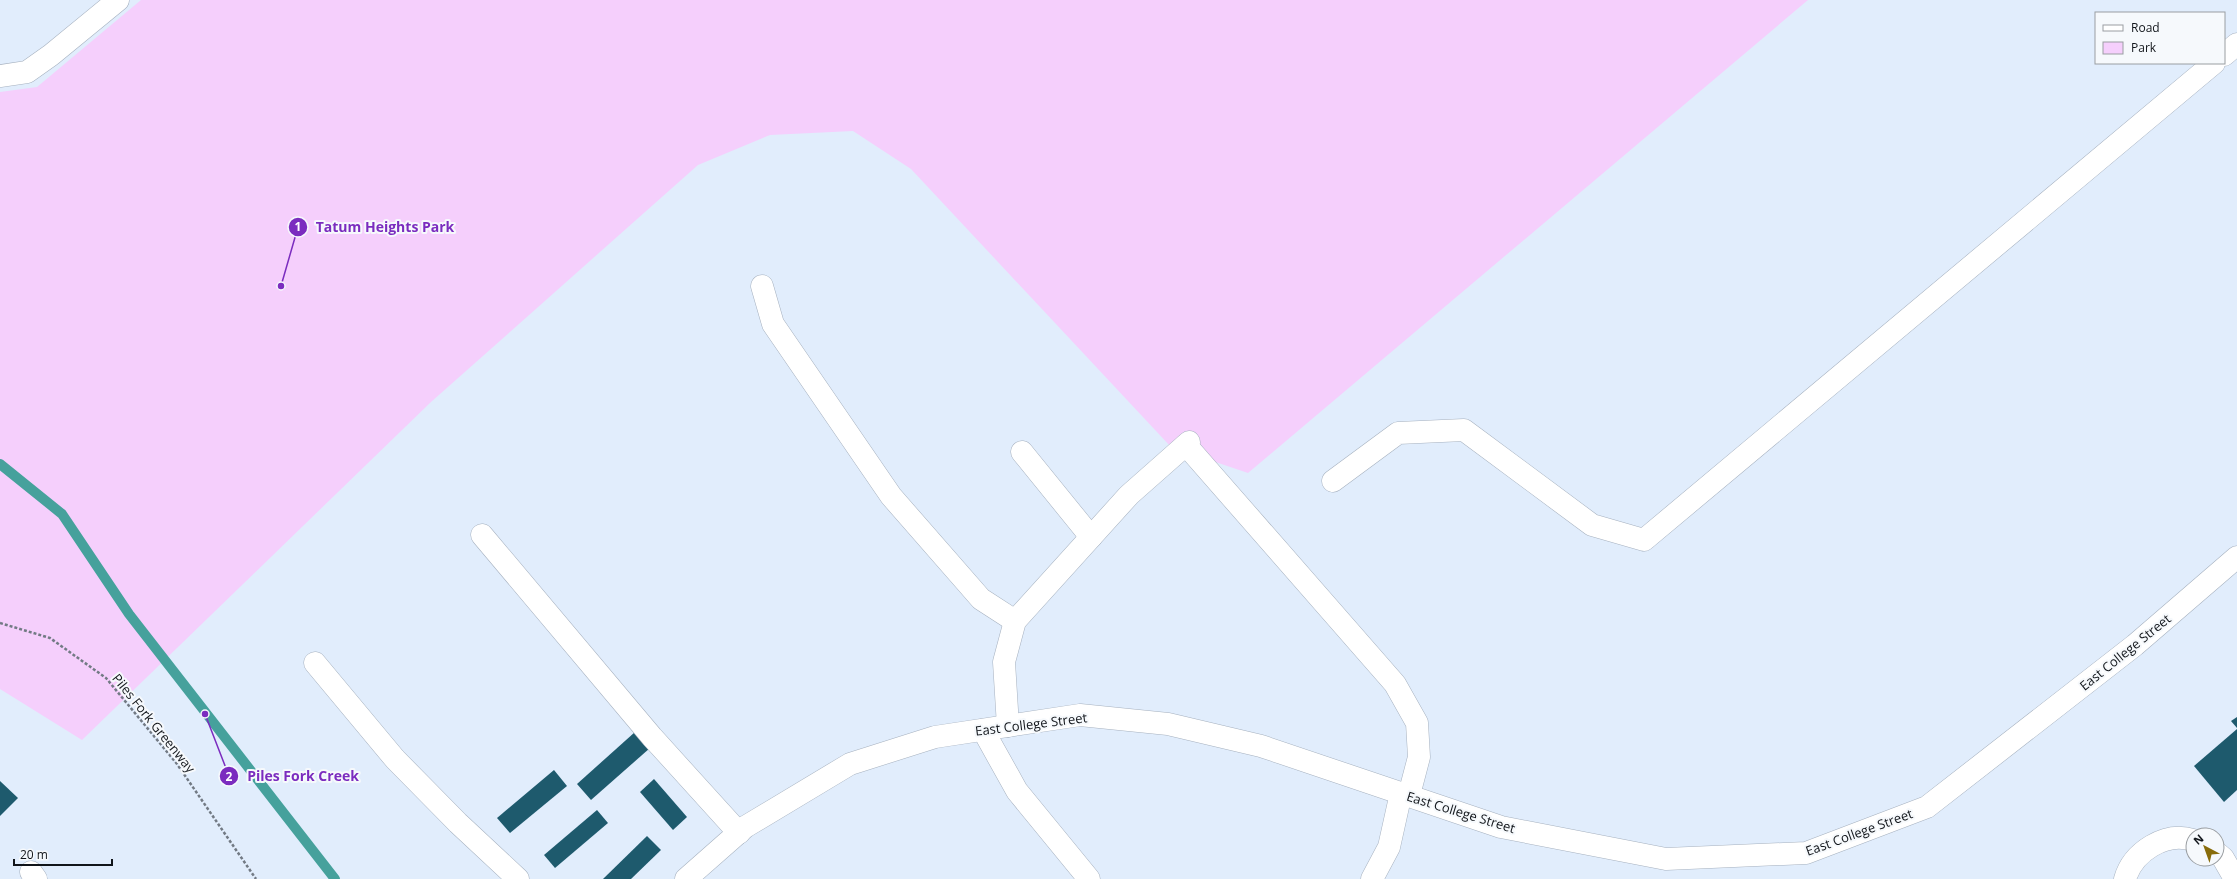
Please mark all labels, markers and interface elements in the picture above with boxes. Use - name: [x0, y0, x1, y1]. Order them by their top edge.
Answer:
- legend: [2095, 12, 2225, 64]
- text: Road: [2131, 19, 2160, 36]
- text: Park: [2131, 39, 2157, 56]
- callout: Tatum Heights Park: [288, 214, 462, 240]
- text: Tatum Heights Park: [316, 217, 455, 236]
- text: 1: [295, 218, 301, 235]
- street label: East College Street: [2076, 609, 2175, 694]
- street label: Piles Fork Greenway: [108, 670, 200, 777]
- street label: East College Street: [974, 708, 1088, 740]
- callout: Piles Fork Creek: [219, 763, 367, 789]
- text: Piles Fork Creek: [247, 766, 359, 785]
- text: 2: [226, 768, 233, 785]
- street label: East College Street: [1405, 787, 1518, 837]
- street label: East College Street: [1803, 804, 1915, 860]
- north arrow: [2185, 827, 2225, 867]
- text: N: [2190, 830, 2206, 848]
- scale bar: [14, 841, 112, 867]
- text: 20 m: [20, 846, 48, 863]

